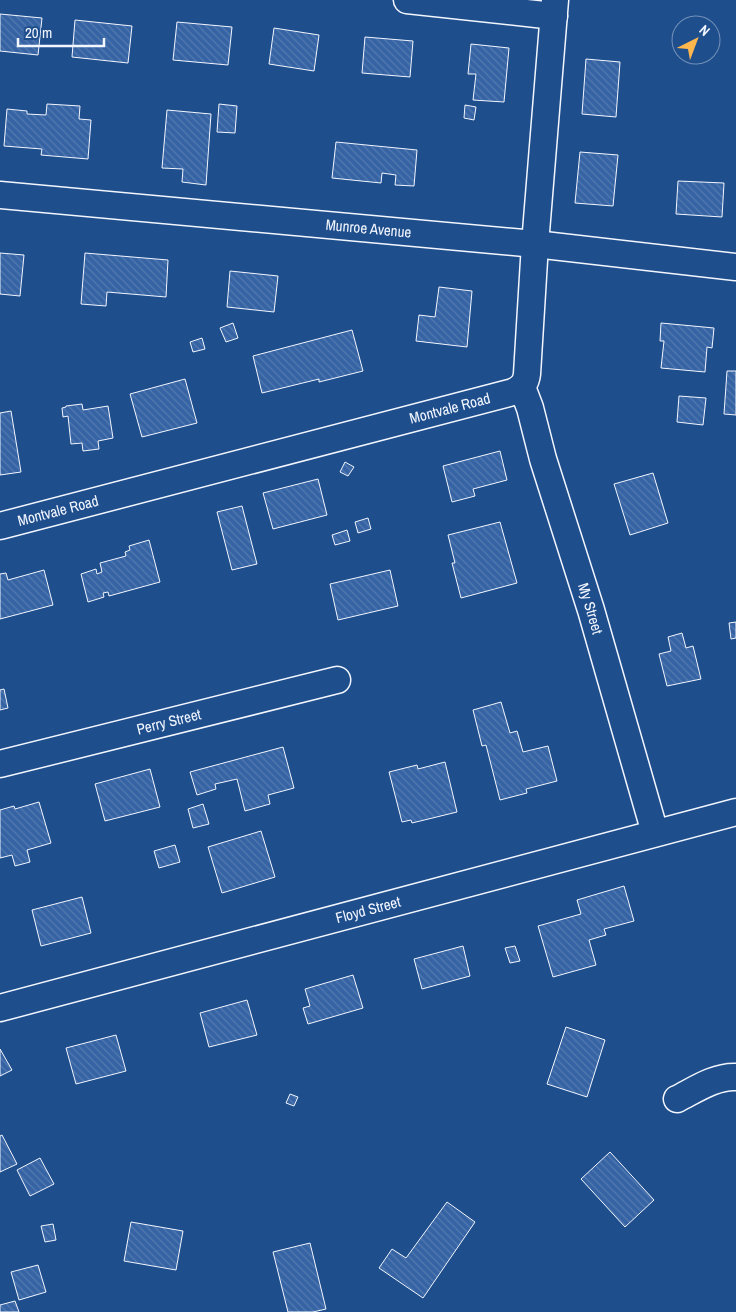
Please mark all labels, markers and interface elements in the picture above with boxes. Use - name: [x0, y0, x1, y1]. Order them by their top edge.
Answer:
- scale bar: [18, 15, 104, 47]
- north arrow: [671, 15, 721, 65]
- text: N: [696, 21, 714, 40]
- text: 20 m: [25, 22, 52, 43]
- street label: Munroe Avenue: [325, 214, 412, 243]
- street label: Montvale Road: [407, 387, 492, 429]
- street label: Montvale Road: [15, 490, 101, 531]
- street label: My Street: [573, 580, 609, 637]
- street label: Perry Street: [134, 703, 204, 740]
- street label: Floyd Street: [333, 891, 403, 928]

